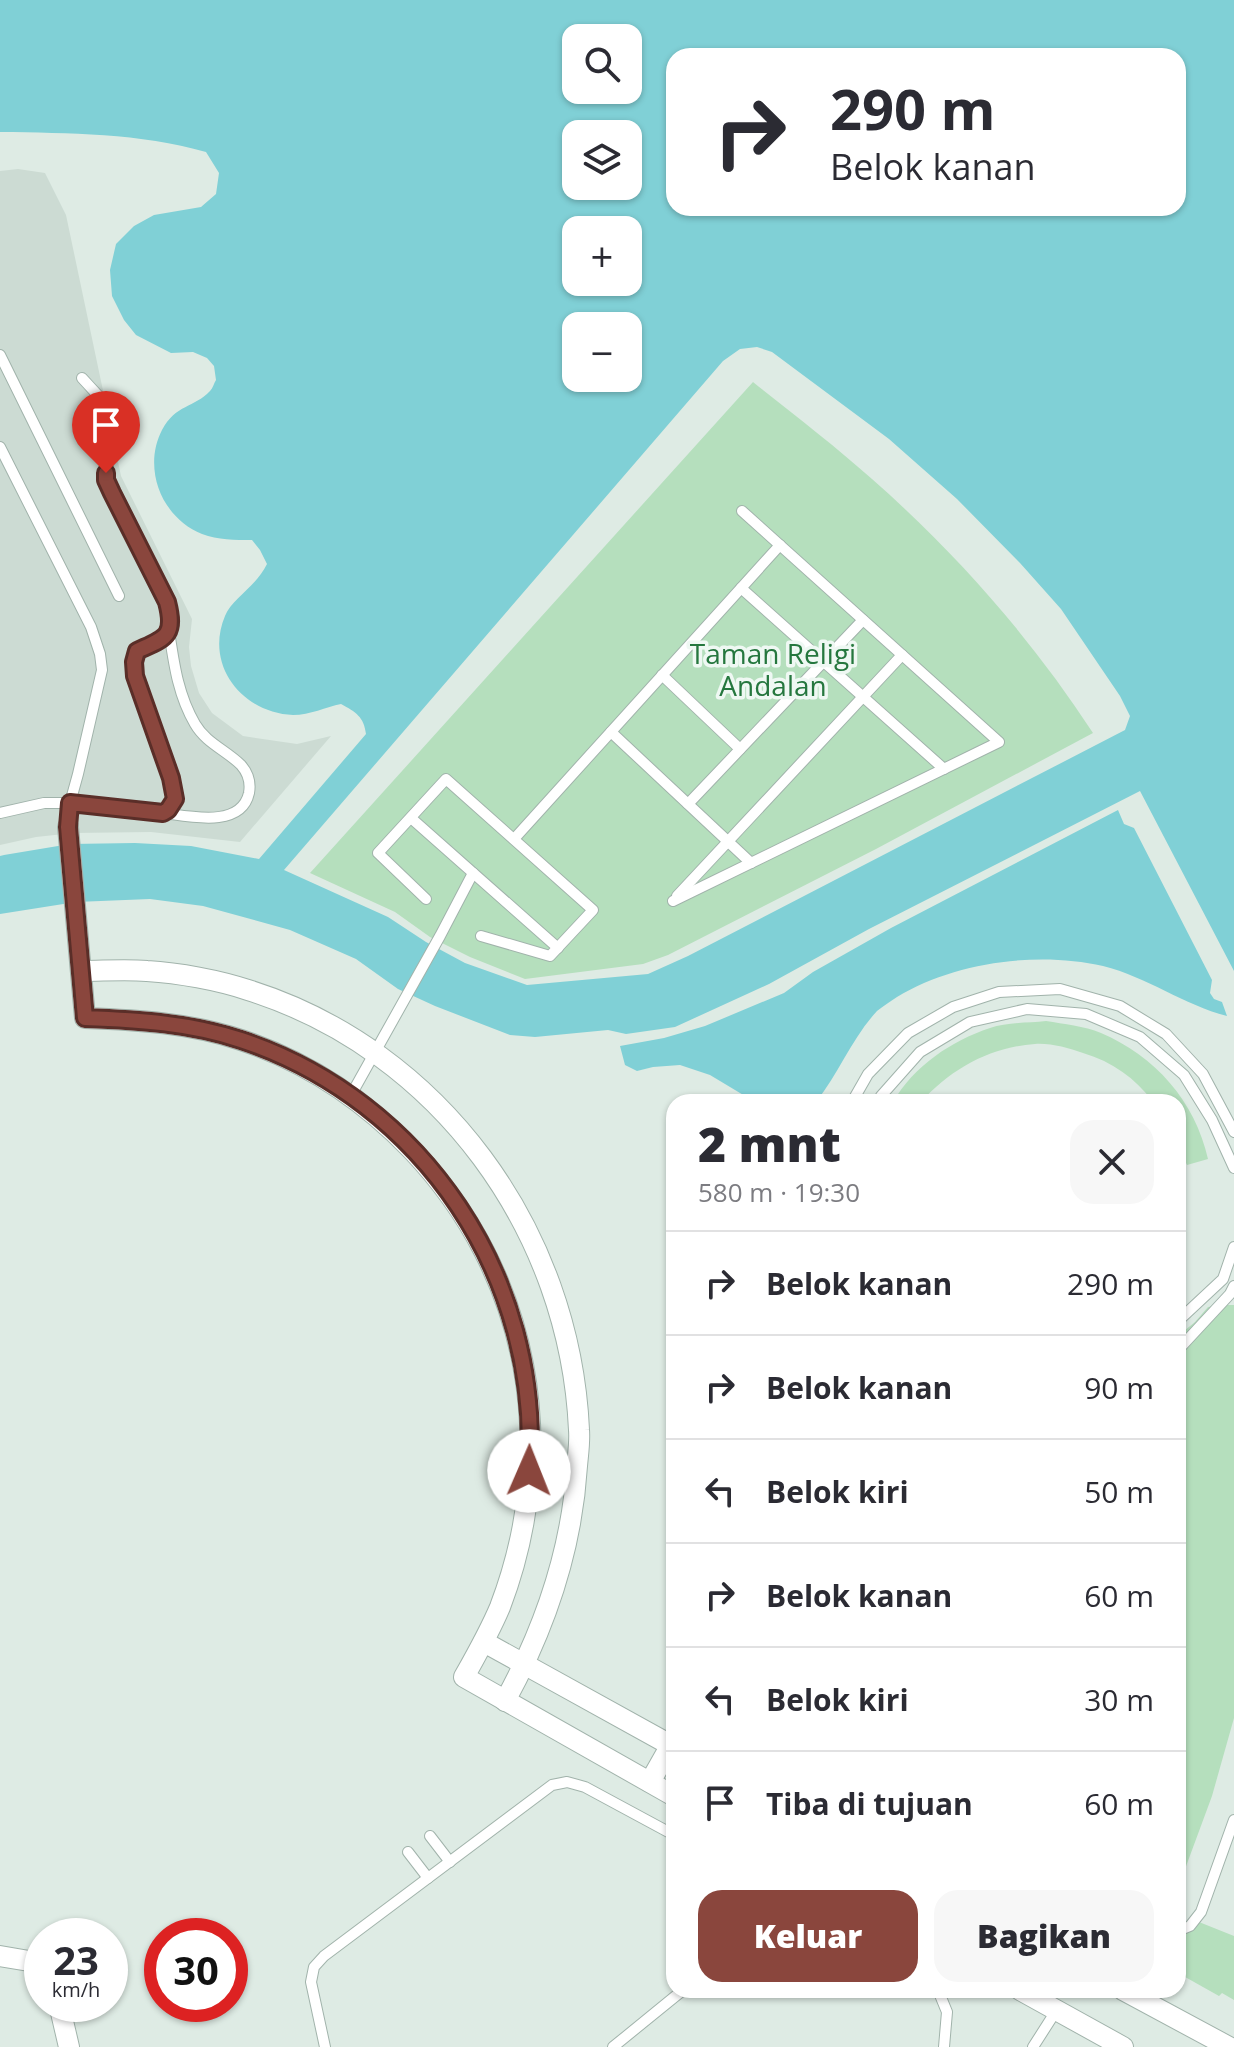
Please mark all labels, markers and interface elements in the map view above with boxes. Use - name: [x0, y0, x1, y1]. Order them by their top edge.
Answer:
- map controls: [562, 24, 642, 392]
- button: search: [562, 24, 642, 104]
- text: 290 m: [830, 70, 996, 146]
- icon: right: [698, 80, 802, 184]
- button: layers: [562, 120, 642, 200]
- text: Belok kanan: [830, 142, 1036, 191]
- button: +: [562, 216, 642, 296]
- button: −: [562, 312, 642, 392]
- pin: [72, 391, 140, 473]
- icon: arrive: [84, 403, 128, 447]
- park label: Taman Religi Andalan: [690, 634, 856, 704]
- text: 2 mnt: [698, 1111, 841, 1176]
- button: close: [1070, 1120, 1154, 1204]
- text: 580 m · 19:30: [698, 1174, 860, 1210]
- icon: right: [698, 1261, 742, 1305]
- text: Belok kanan: [766, 1263, 952, 1304]
- text: 290 m: [1067, 1263, 1154, 1304]
- icon: right: [698, 1365, 742, 1409]
- text: Belok kanan: [766, 1367, 952, 1408]
- text: 90 m: [1084, 1367, 1154, 1408]
- position arrow: [487, 1429, 571, 1513]
- icon: left: [698, 1469, 742, 1513]
- text: Belok kiri: [766, 1471, 909, 1512]
- text: 50 m: [1084, 1471, 1154, 1512]
- icon: right: [698, 1573, 742, 1617]
- text: Belok kanan: [766, 1575, 952, 1616]
- text: 60 m: [1084, 1575, 1154, 1616]
- icon: left: [698, 1677, 742, 1721]
- text: Belok kiri: [766, 1679, 909, 1720]
- text: 30 m: [1084, 1679, 1154, 1720]
- icon: arrive: [698, 1781, 742, 1825]
- text: Tiba di tujuan: [766, 1783, 973, 1824]
- text: 60 m: [1084, 1783, 1154, 1824]
- button: Keluar: [698, 1890, 918, 1982]
- button: Bagikan: [934, 1890, 1154, 1982]
- speed limit sign: 30: [144, 1918, 248, 2022]
- text: 23: [53, 1932, 99, 1987]
- text: km/h: [52, 1976, 100, 2003]

